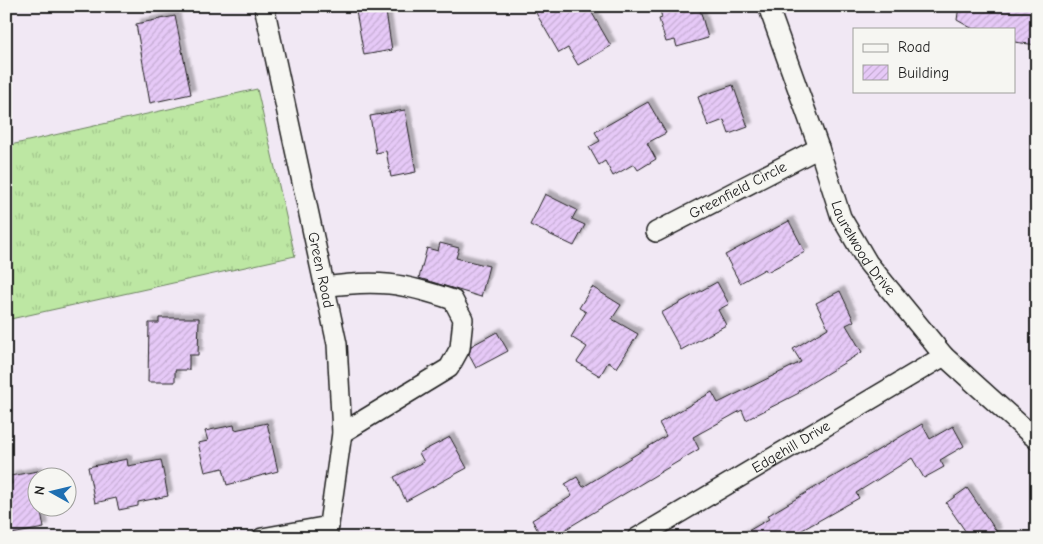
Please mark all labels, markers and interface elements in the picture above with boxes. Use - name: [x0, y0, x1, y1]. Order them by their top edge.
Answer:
- legend: [853, 28, 1016, 92]
- text: Road: [898, 38, 930, 56]
- text: Building: [898, 64, 949, 82]
- street label: Greenfield Circle: [686, 157, 790, 222]
- street label: Laurelwood Drive: [827, 198, 900, 299]
- street label: Green Road: [304, 230, 338, 310]
- street label: Edgehill Drive: [749, 416, 834, 477]
- north arrow: [28, 466, 78, 516]
- text: N: [31, 485, 49, 496]

